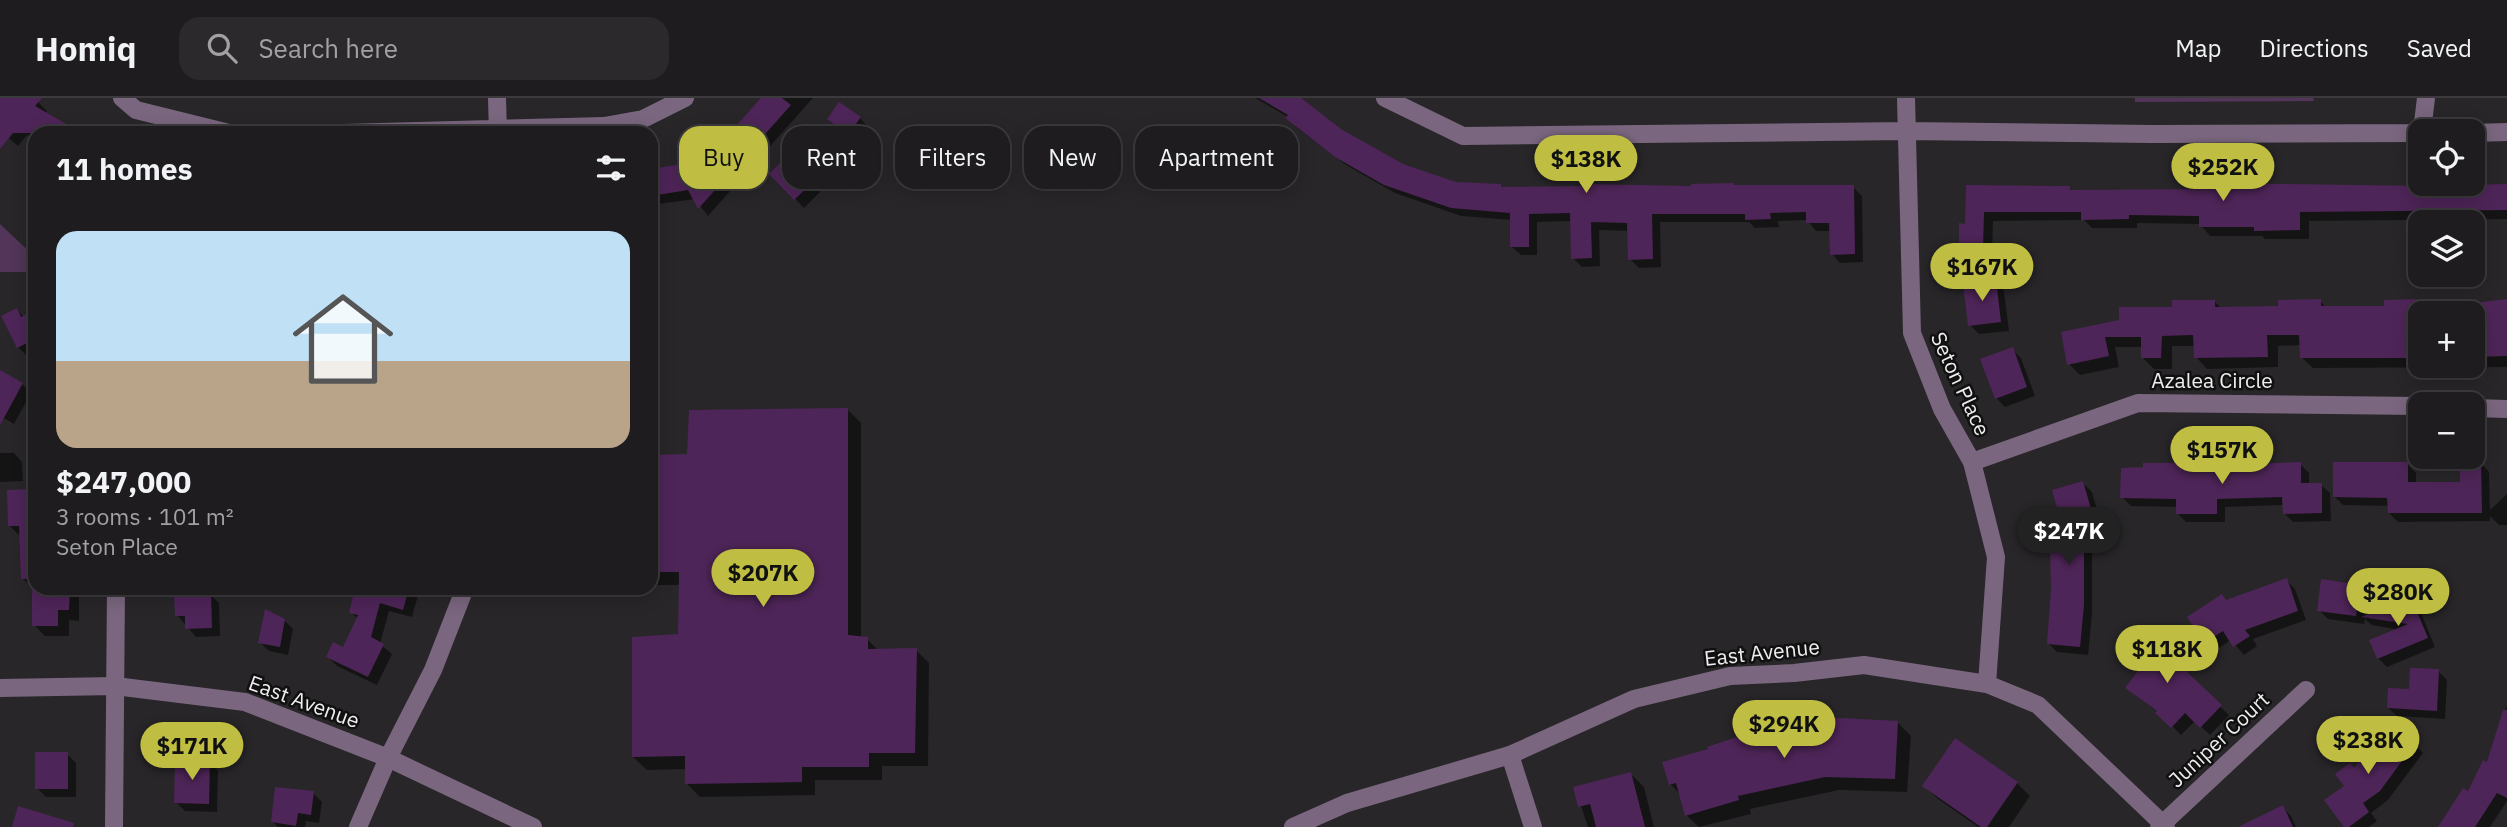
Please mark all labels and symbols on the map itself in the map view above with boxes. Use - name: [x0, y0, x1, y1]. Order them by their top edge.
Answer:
- pin: $138K: [1537, 136, 1635, 195]
- pin: $252K: [2174, 144, 2272, 203]
- pin: $167K: [1933, 244, 2031, 303]
- street label: Seton Place: [1925, 327, 1997, 440]
- street label: Azalea Circle: [2151, 366, 2273, 394]
- pin: $157K: [2173, 426, 2271, 486]
- pin: $247K: [2020, 508, 2118, 567]
- pin: $207K: [714, 550, 812, 609]
- pin: $280K: [2349, 568, 2447, 628]
- pin: $118K: [2118, 626, 2216, 685]
- street label: East Avenue: [1703, 632, 1821, 672]
- street label: East Avenue: [245, 668, 364, 734]
- street label: Juniper Court: [2162, 685, 2275, 793]
- pin: $294K: [1735, 700, 1833, 760]
- pin: $238K: [2319, 716, 2417, 776]
- pin: $171K: [143, 722, 241, 782]

